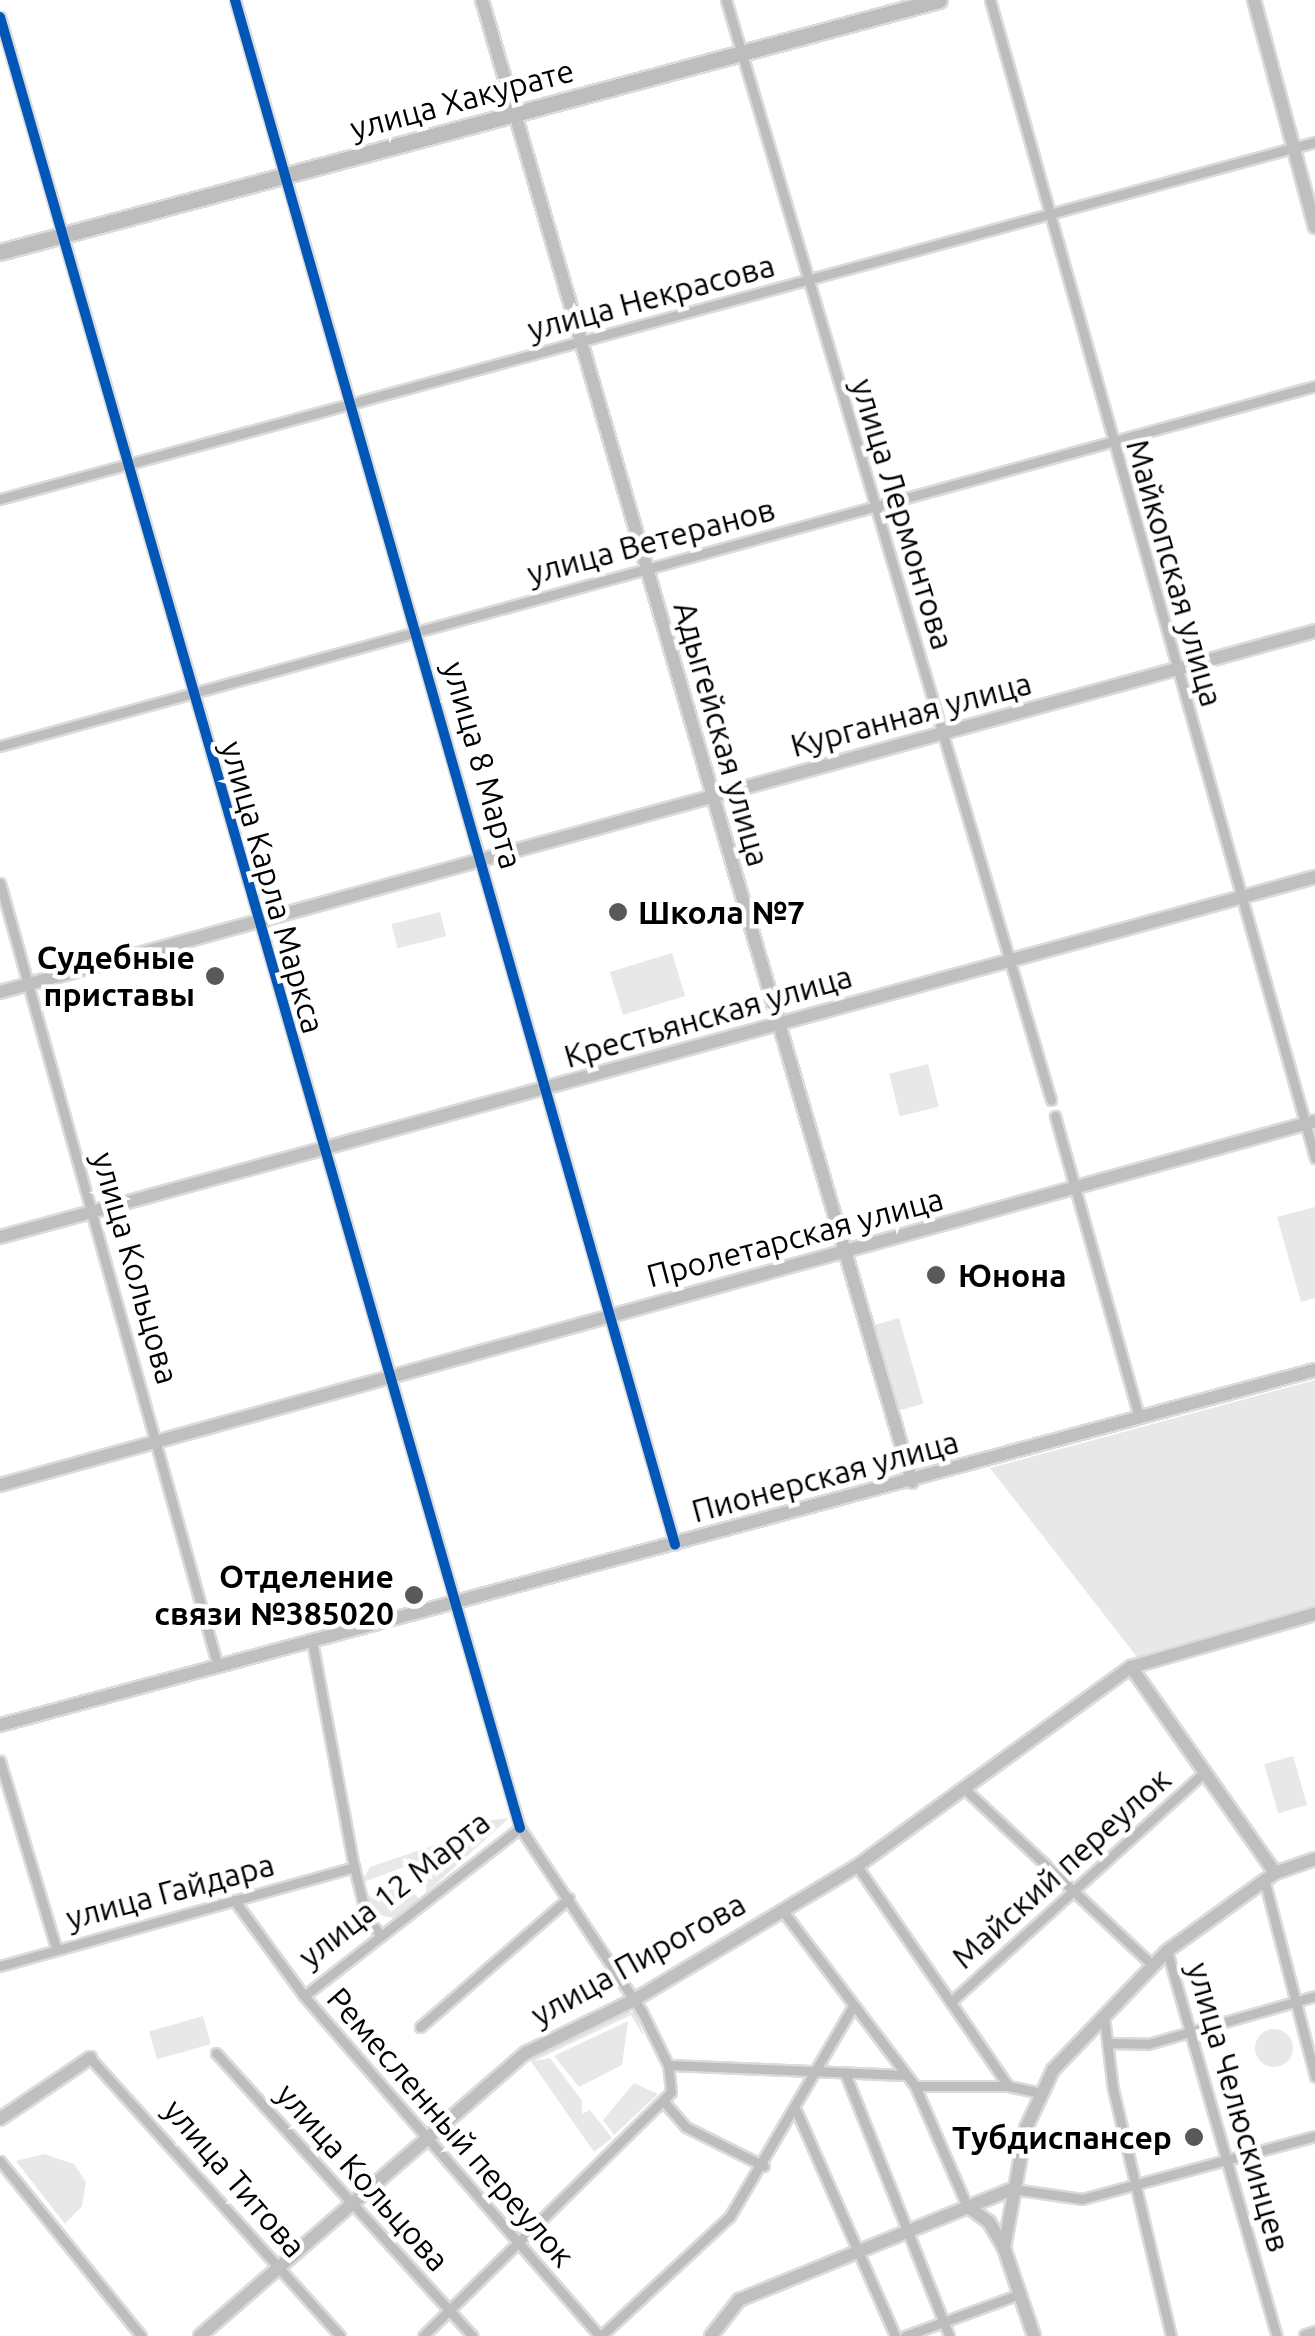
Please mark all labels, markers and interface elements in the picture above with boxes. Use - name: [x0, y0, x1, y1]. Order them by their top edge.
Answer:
- street label: улица Хакурате: [346, 51, 578, 147]
- street label: улица Некрасова: [523, 246, 779, 348]
- street label: улица Лермонтова: [844, 374, 962, 654]
- street label: Майкопская улица: [1119, 435, 1231, 711]
- street label: улица Ветеранов: [523, 489, 779, 593]
- street label: Адыгейская улица: [666, 597, 778, 871]
- street label: улица 8 Марта: [435, 657, 531, 873]
- street label: Курганная улица: [786, 663, 1036, 765]
- street label: улица Карла Маркса: [213, 736, 333, 1038]
- place label: Школа №7: [638, 893, 805, 931]
- marker: Школа №7: [607, 901, 629, 923]
- place label: Судебные приставы: [37, 939, 195, 1014]
- street label: Крестьянская улица: [560, 957, 856, 1075]
- marker: Судебные приставы: [204, 965, 226, 987]
- street label: улица Кольцова: [85, 1148, 187, 1388]
- street label: Пролетарская улица: [643, 1179, 947, 1295]
- place label: Юнона: [958, 1256, 1067, 1294]
- marker: Юнона: [923, 1262, 949, 1288]
- street label: Пионерская улица: [687, 1422, 963, 1530]
- place label: Отделение связи №385020: [154, 1558, 394, 1633]
- marker: Отделение связи №385020: [403, 1584, 425, 1606]
- street label: Майский переулок: [944, 1760, 1178, 1976]
- street label: улица 12 Марта: [291, 1802, 497, 1976]
- street label: улица Гайдара: [62, 1845, 278, 1937]
- street label: улица Пирогова: [524, 1884, 752, 2034]
- street label: улица Челюскинцев: [1179, 1958, 1299, 2256]
- street label: Ремесленный переулок: [319, 1979, 583, 2275]
- street label: улица Кольцова: [269, 2075, 457, 2279]
- street label: улица Титова: [156, 2091, 314, 2265]
- place label: Тубдиспансер: [952, 2118, 1172, 2156]
- marker: Тубдиспансер: [1181, 2124, 1207, 2150]

